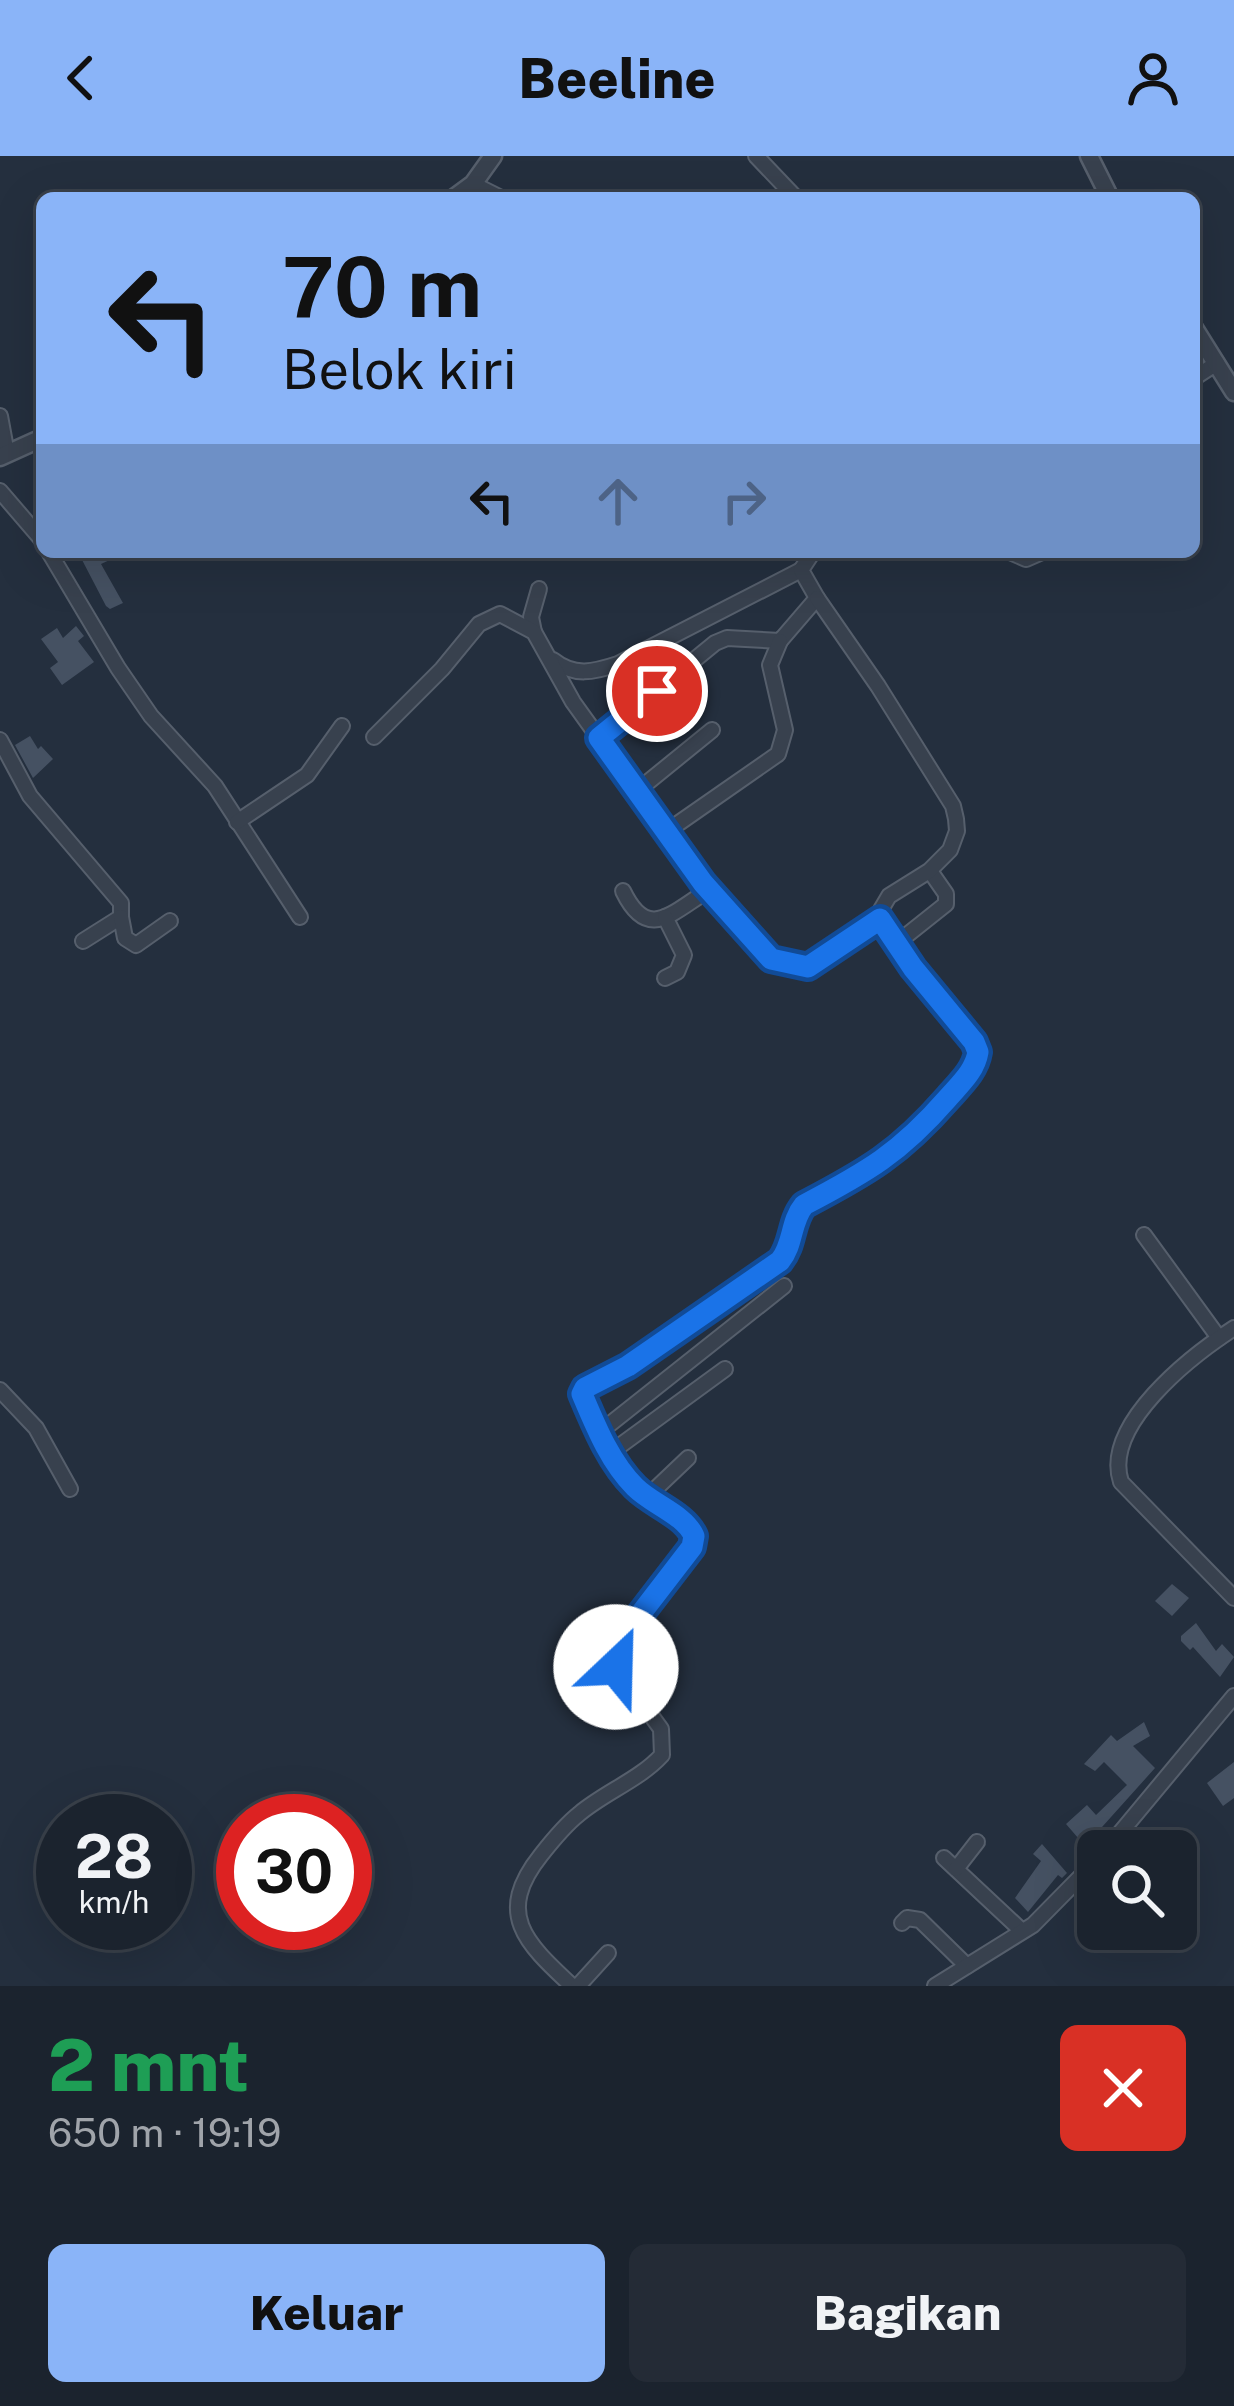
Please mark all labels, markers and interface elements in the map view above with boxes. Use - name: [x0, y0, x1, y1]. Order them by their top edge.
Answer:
- icon: back: [48, 45, 114, 111]
- icon: person: [1120, 45, 1186, 111]
- text: Beeline: [518, 47, 716, 110]
- text: 70 m: [282, 237, 482, 336]
- icon: left: [84, 240, 240, 396]
- text: Belok kiri: [282, 338, 517, 401]
- icon: left: [459, 468, 525, 534]
- icon: ahead: [585, 468, 651, 534]
- icon: right: [711, 468, 777, 534]
- pin: [606, 640, 708, 742]
- icon: arrive: [624, 658, 690, 724]
- position arrow: [553, 1604, 679, 1730]
- speed limit sign: 30: [216, 1794, 372, 1950]
- text: 28: [75, 1821, 153, 1892]
- map controls: [1077, 1830, 1197, 1950]
- button: search: [1077, 1830, 1197, 1950]
- text: km/h: [79, 1884, 149, 1920]
- text: 2 mnt: [48, 2023, 249, 2107]
- button: close: [1060, 2025, 1186, 2151]
- text: 650 m · 19:19: [48, 2110, 281, 2156]
- button: Keluar: [48, 2244, 605, 2382]
- button: Bagikan: [629, 2244, 1186, 2382]

